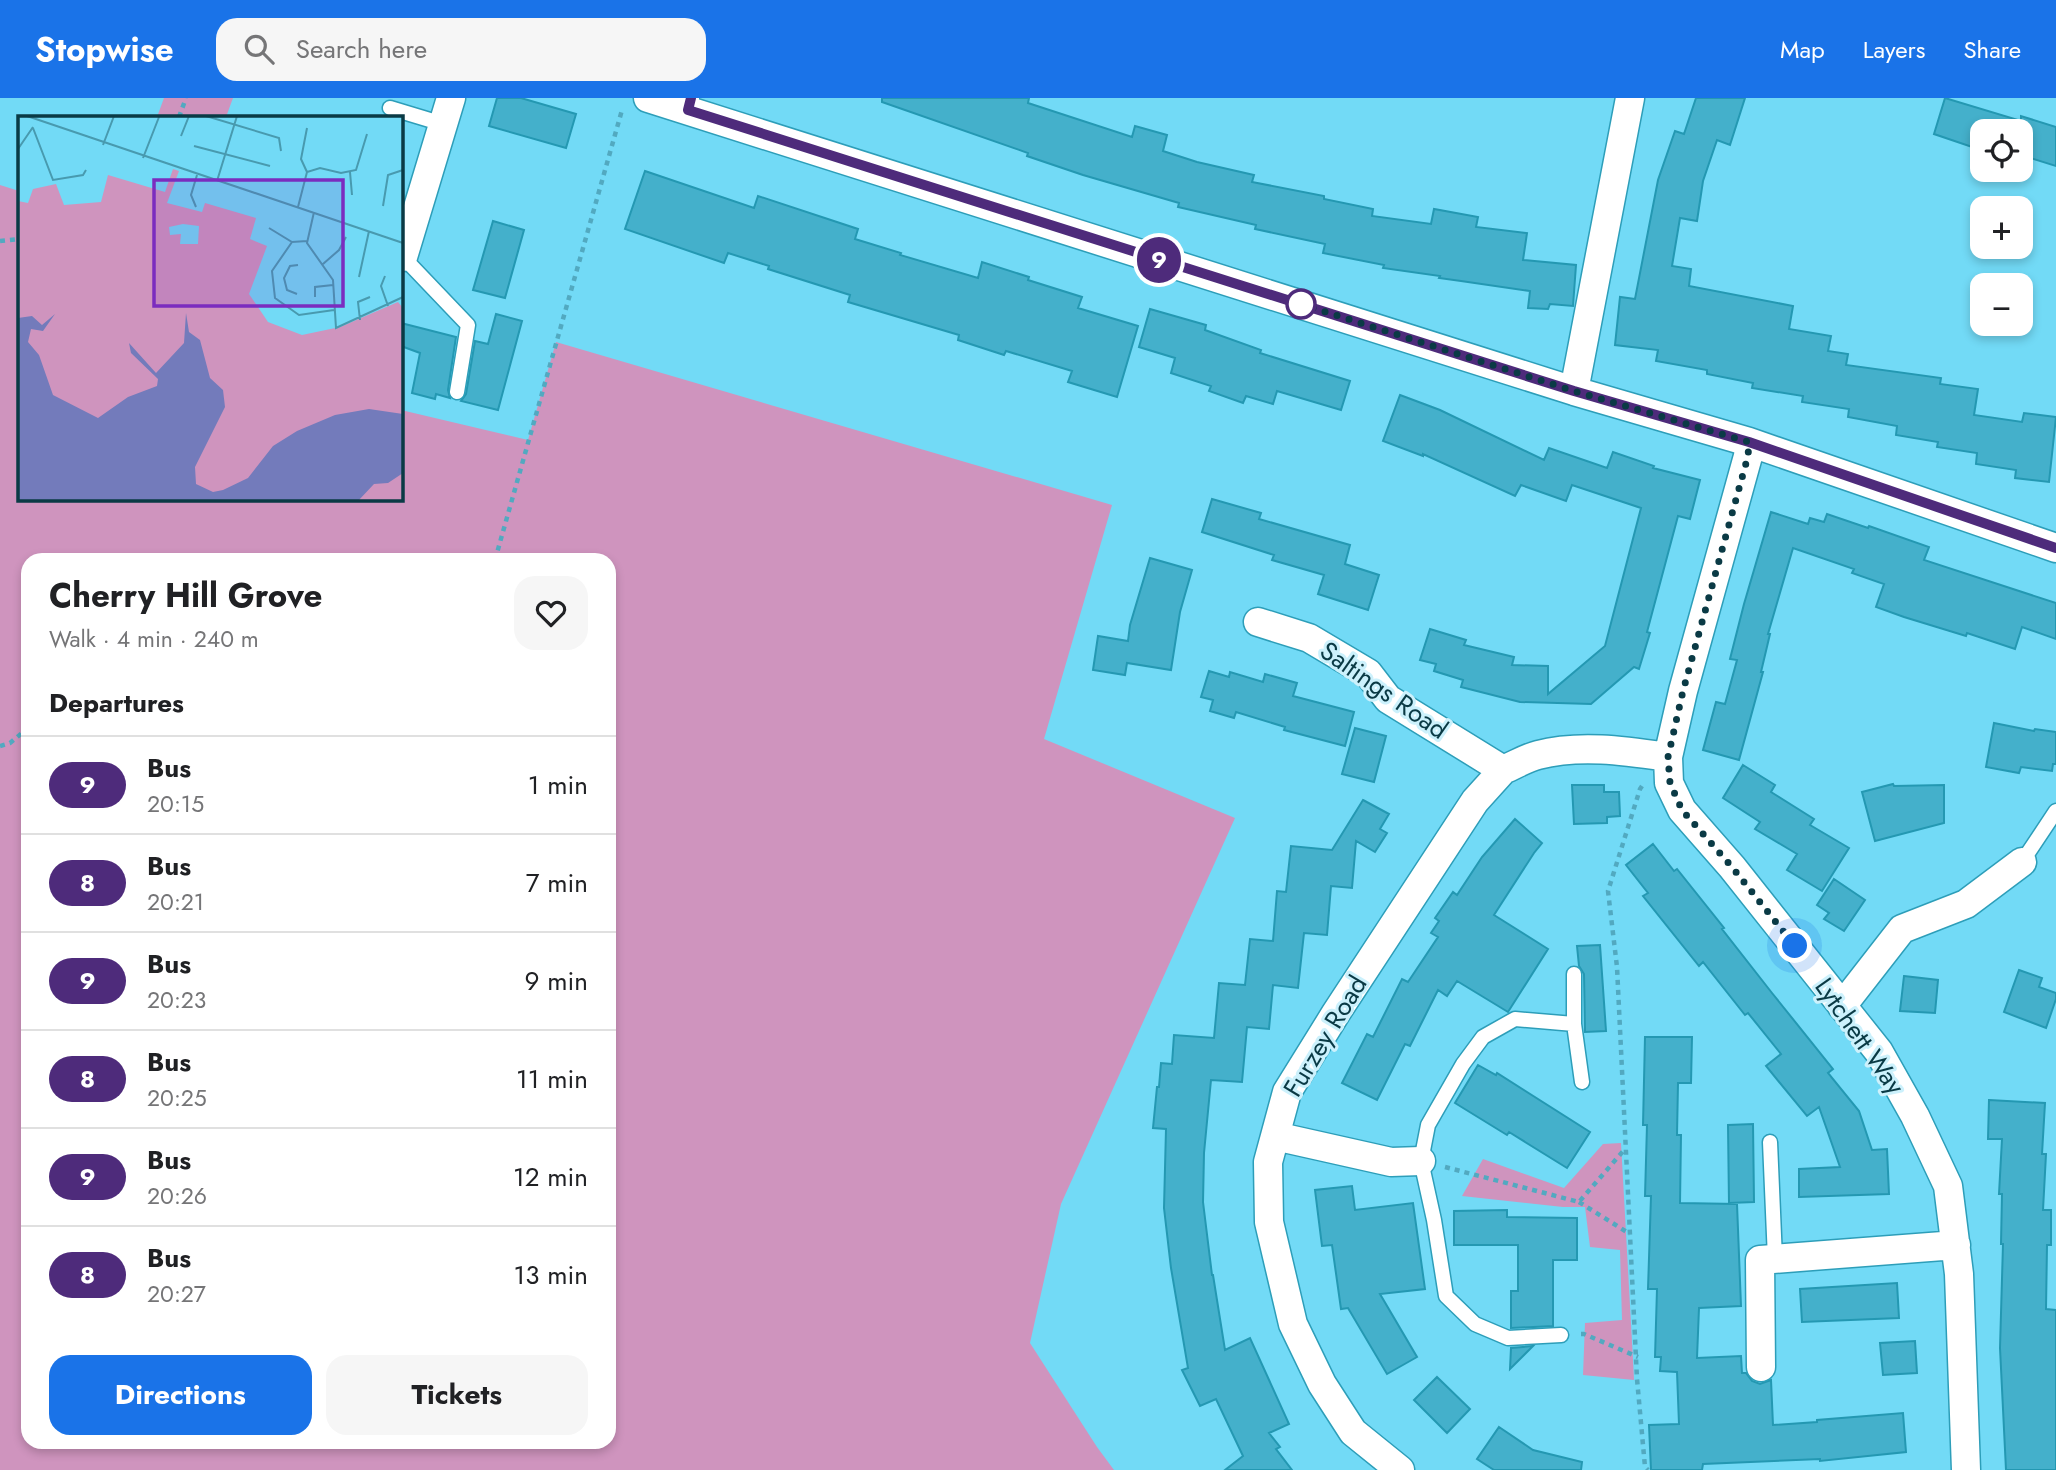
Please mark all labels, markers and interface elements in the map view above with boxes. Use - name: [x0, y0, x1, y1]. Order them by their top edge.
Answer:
- search box: [216, 18, 706, 81]
- text: Stopwise: [35, 26, 174, 73]
- icon: search: [240, 30, 278, 68]
- text: Search here: [296, 30, 427, 68]
- text: Map: [1780, 32, 1825, 67]
- text: Layers: [1863, 32, 1925, 67]
- text: Share: [1963, 32, 2021, 67]
- inset map: [18, 116, 402, 500]
- map controls: [1970, 119, 2033, 336]
- button: locate: [1970, 119, 2033, 182]
- button: +: [1970, 196, 2033, 259]
- line badge: 9: [1136, 237, 1182, 283]
- text: 9: [1151, 242, 1167, 277]
- button: −: [1970, 273, 2033, 336]
- unlabelled marker: [1286, 289, 1316, 319]
- text: Cherry Hill Grove: [49, 572, 323, 619]
- button: heart: [514, 576, 588, 650]
- text: Walk · 4 min · 240 m: [49, 622, 259, 656]
- street label: Saltings Road: [1312, 632, 1456, 748]
- text: Departures: [49, 684, 184, 722]
- text: Bus: [147, 749, 191, 787]
- text: 1 min: [528, 766, 588, 804]
- text: 9: [79, 767, 96, 802]
- text: 20:15: [147, 787, 204, 821]
- text: Bus: [147, 847, 191, 885]
- text: 7 min: [526, 864, 588, 902]
- text: 8: [80, 865, 95, 900]
- text: 20:21: [147, 885, 204, 919]
- your location: [1777, 928, 1812, 963]
- text: Bus: [147, 945, 191, 983]
- text: 9 min: [525, 962, 588, 1000]
- text: 9: [79, 963, 96, 998]
- street label: Furzey Road: [1274, 968, 1376, 1104]
- street label: Lytchett Way: [1806, 970, 1915, 1103]
- text: 20:23: [147, 983, 206, 1017]
- text: Bus: [147, 1043, 191, 1081]
- text: 11 min: [516, 1060, 588, 1098]
- text: 8: [80, 1061, 95, 1096]
- text: 20:25: [147, 1081, 207, 1115]
- text: Bus: [147, 1141, 191, 1179]
- text: 12 min: [513, 1158, 588, 1196]
- text: 9: [79, 1159, 96, 1194]
- text: 20:26: [147, 1179, 207, 1213]
- text: Bus: [147, 1239, 191, 1277]
- text: 13 min: [514, 1256, 588, 1294]
- text: 8: [80, 1257, 95, 1292]
- text: 20:27: [147, 1277, 206, 1311]
- button: Directions: [49, 1355, 312, 1435]
- button: Tickets: [326, 1355, 588, 1435]

